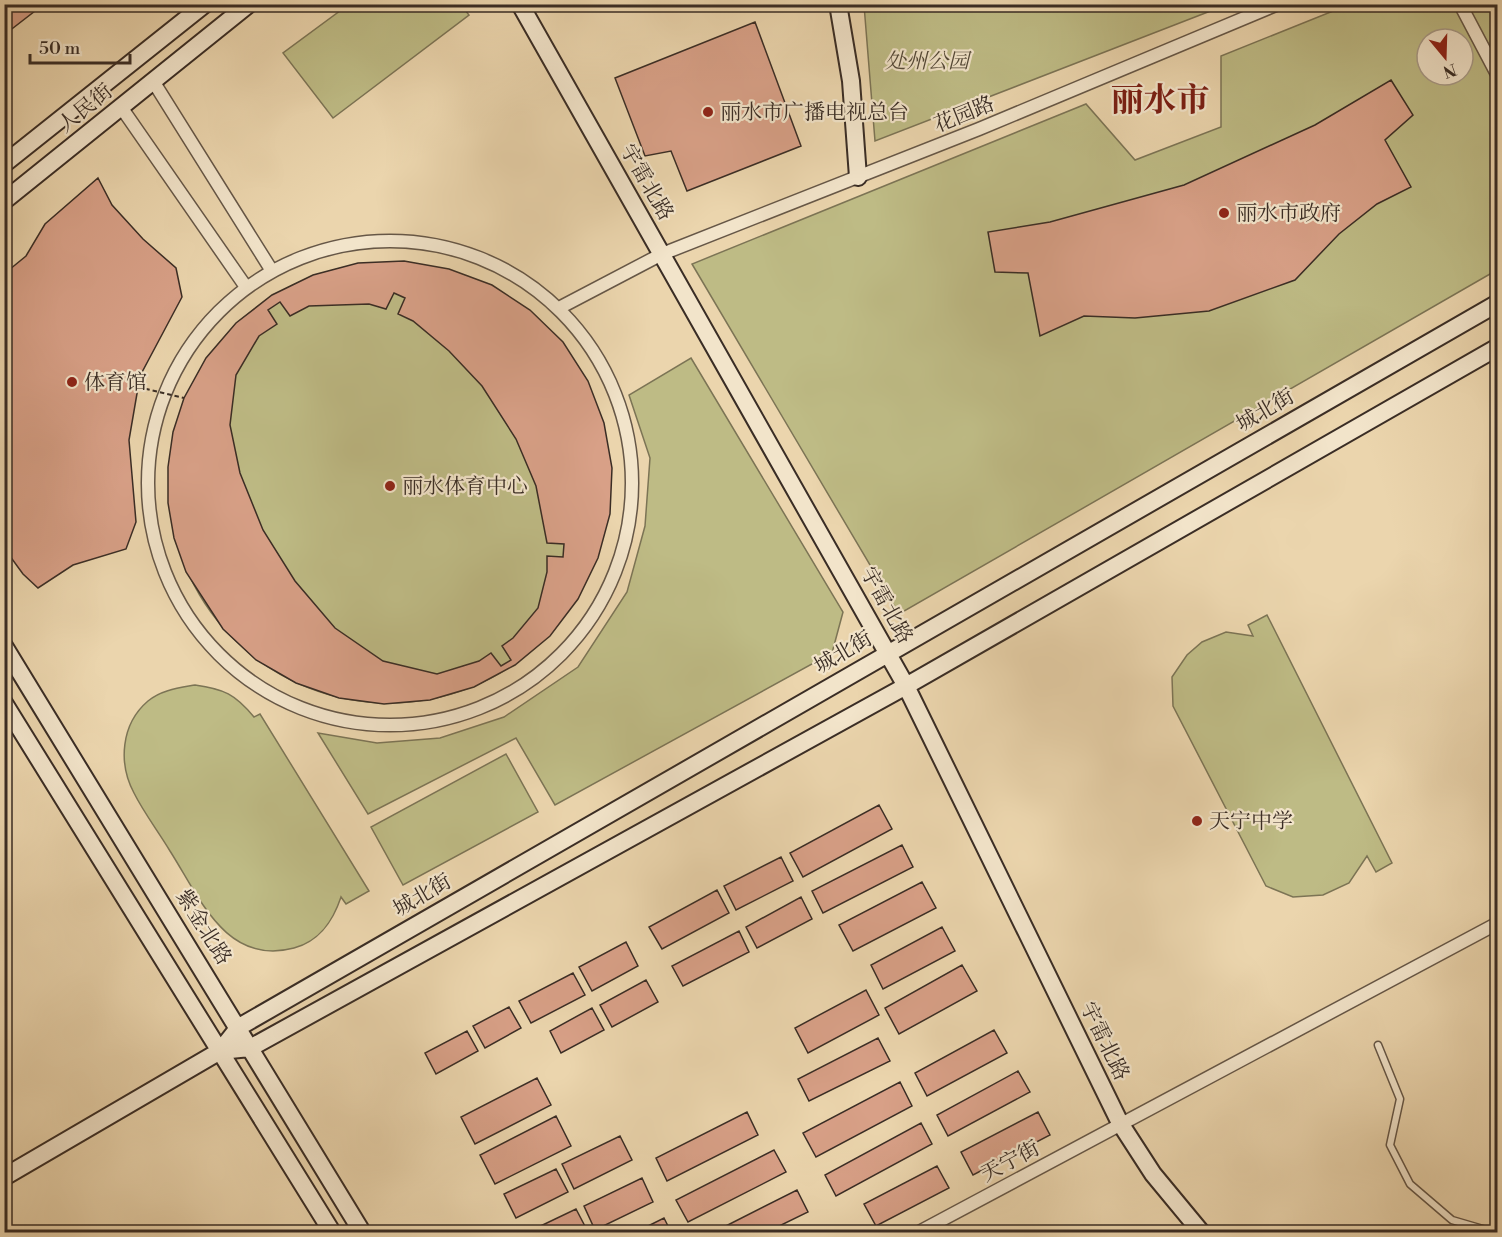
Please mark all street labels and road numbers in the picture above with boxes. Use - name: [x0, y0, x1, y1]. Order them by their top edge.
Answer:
- street label: 人民街: [53, 79, 118, 139]
- street label: 花园路: [930, 91, 998, 139]
- street label: 宇雷北路: [614, 140, 678, 225]
- street label: 城北街: [1232, 384, 1299, 438]
- street label: 宇雷北路: [854, 562, 918, 649]
- street label: 城北街: [810, 626, 877, 680]
- street label: 城北街: [389, 869, 456, 923]
- street label: 紫金北路: [170, 885, 236, 970]
- street label: 宇雷北路: [1074, 998, 1134, 1085]
- street label: 天宁街: [977, 1136, 1044, 1188]

